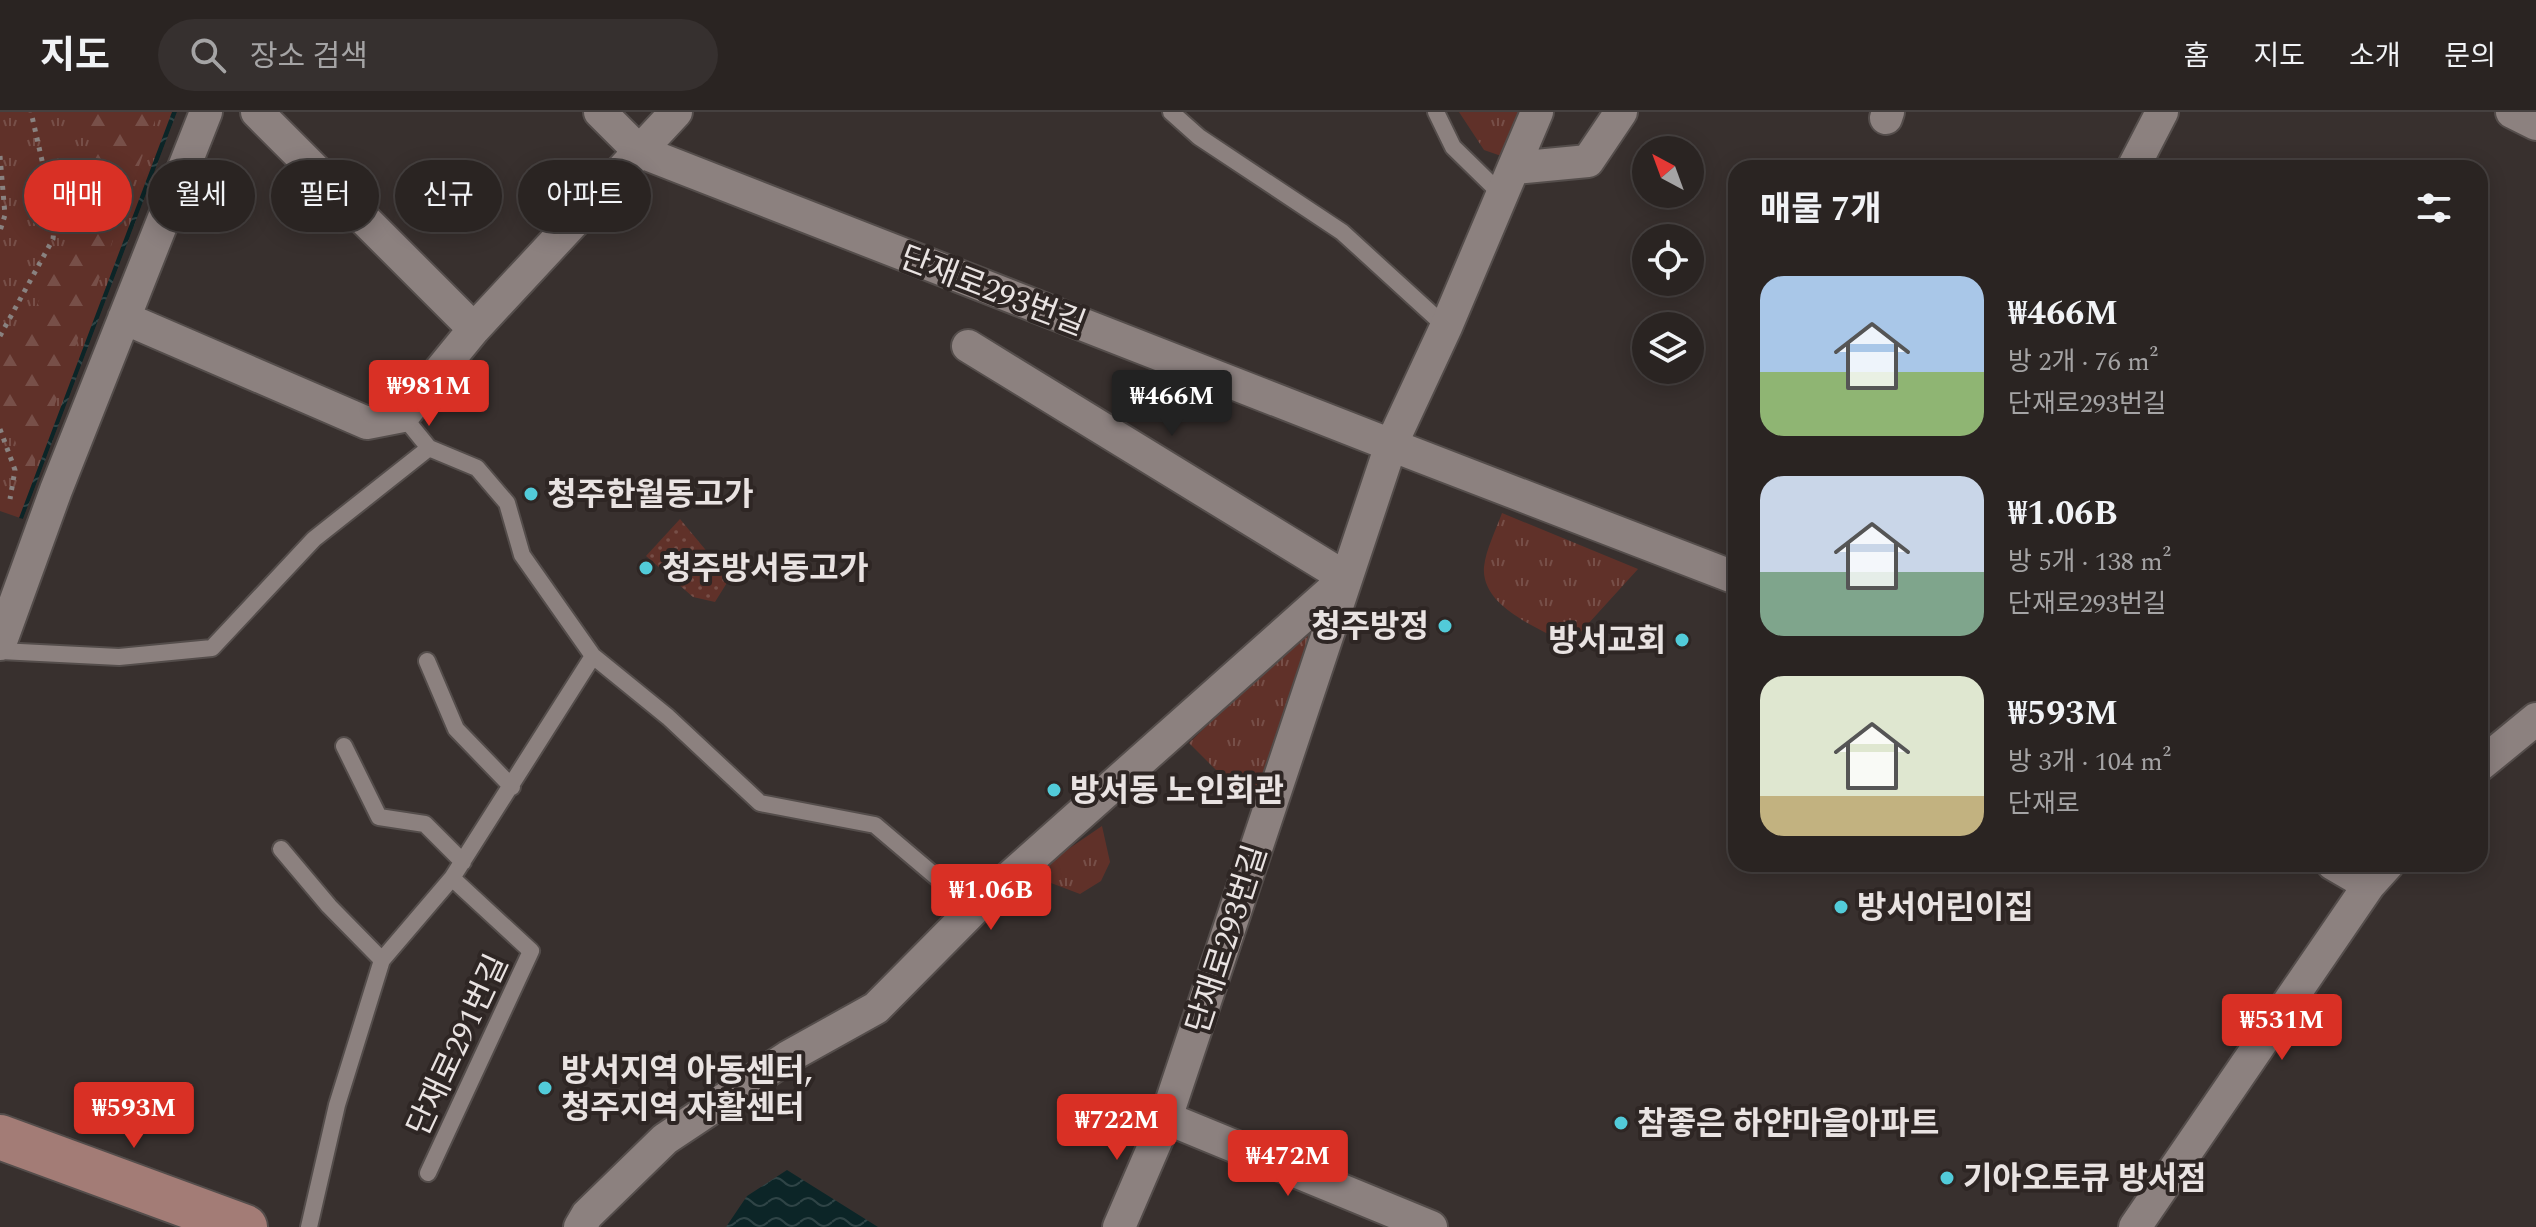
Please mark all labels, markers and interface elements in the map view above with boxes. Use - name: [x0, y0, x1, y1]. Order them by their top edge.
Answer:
- search box: [158, 19, 718, 91]
- text: 지도: [40, 28, 110, 86]
- icon: search: [186, 33, 230, 77]
- text: 장소 검색: [250, 34, 368, 80]
- text: 홈: [2184, 35, 2209, 78]
- text: 지도: [2253, 35, 2305, 78]
- text: 소개: [2349, 35, 2400, 78]
- text: 문의: [2444, 35, 2496, 78]
- north arrow: [1632, 136, 1704, 208]
- map controls: [1632, 136, 1704, 384]
- chip: 매매: [24, 160, 132, 232]
- chip: 월세: [148, 160, 255, 232]
- chip: 필터: [271, 160, 379, 232]
- chip: 신규: [395, 160, 502, 232]
- chip: 아파트: [518, 160, 651, 232]
- text: 매물 7개: [1760, 184, 1881, 236]
- icon: filters: [2412, 186, 2456, 230]
- button: locate: [1632, 224, 1704, 296]
- street label: 단재로293번길: [893, 234, 1092, 349]
- text: ₩466M: [2008, 288, 2118, 340]
- icon: home: [1824, 308, 1920, 404]
- button: layers: [1632, 312, 1704, 384]
- text: 방 2개 · 76 m²: [2008, 342, 2158, 382]
- pin: ₩981M: [373, 360, 485, 428]
- text: ₩981M: [387, 366, 471, 406]
- pin: ₩466M: [1116, 370, 1228, 438]
- text: ₩466M: [1130, 376, 1214, 416]
- text: 단재로293번길: [2008, 384, 2167, 424]
- place label: 청주한월동고가: [547, 471, 754, 520]
- marker: 청주한월동고가: [522, 485, 540, 503]
- text: ₩1.06B: [2008, 488, 2117, 540]
- icon: home: [1824, 508, 1920, 604]
- text: 방 5개 · 138 m²: [2008, 542, 2171, 582]
- place label: 청주방서동고가: [662, 545, 869, 594]
- marker: 청주방서동고가: [637, 559, 655, 577]
- text: 단재로293번길: [2008, 584, 2167, 624]
- place label: 청주방정: [1311, 603, 1429, 652]
- marker: 청주방정: [1436, 617, 1454, 635]
- place label: 방서교회: [1548, 617, 1666, 666]
- marker: 방서교회: [1673, 631, 1691, 649]
- text: ₩593M: [2008, 688, 2118, 740]
- icon: home: [1824, 708, 1920, 804]
- text: 방 3개 · 104 m²: [2008, 742, 2171, 782]
- place label: 방서동 노인회관: [1070, 767, 1284, 816]
- marker: 방서동 노인회관: [1045, 781, 1063, 799]
- text: 단재로: [2008, 784, 2080, 824]
- street label: 단재로293번길: [1174, 839, 1281, 1040]
- pin: ₩1.06B: [926, 864, 1056, 932]
- text: ₩1.06B: [949, 870, 1033, 910]
- place label: 방서어린이집: [1857, 884, 2034, 933]
- marker: 방서어린이집: [1832, 898, 1850, 916]
- street label: 단재로291번길: [395, 947, 522, 1144]
- pin: ₩531M: [2226, 994, 2338, 1062]
- text: ₩531M: [2240, 1000, 2324, 1040]
- place label: 방서지역 아동센터, 청주지역 자활센터: [561, 1047, 813, 1133]
- marker: 방서지역 아동센터, 청주지역 자활센터: [536, 1079, 554, 1097]
- pin: ₩593M: [78, 1082, 190, 1150]
- text: ₩593M: [92, 1088, 176, 1128]
- pin: ₩722M: [1061, 1094, 1173, 1162]
- text: ₩722M: [1075, 1100, 1159, 1140]
- place label: 참좋은 하얀마을아파트: [1637, 1100, 1939, 1149]
- marker: 참좋은 하얀마을아파트: [1612, 1114, 1630, 1132]
- pin: ₩472M: [1232, 1130, 1344, 1198]
- text: ₩472M: [1246, 1136, 1330, 1176]
- place label: 기아오토큐 방서점: [1963, 1155, 2207, 1204]
- marker: 기아오토큐 방서점: [1938, 1169, 1956, 1187]

